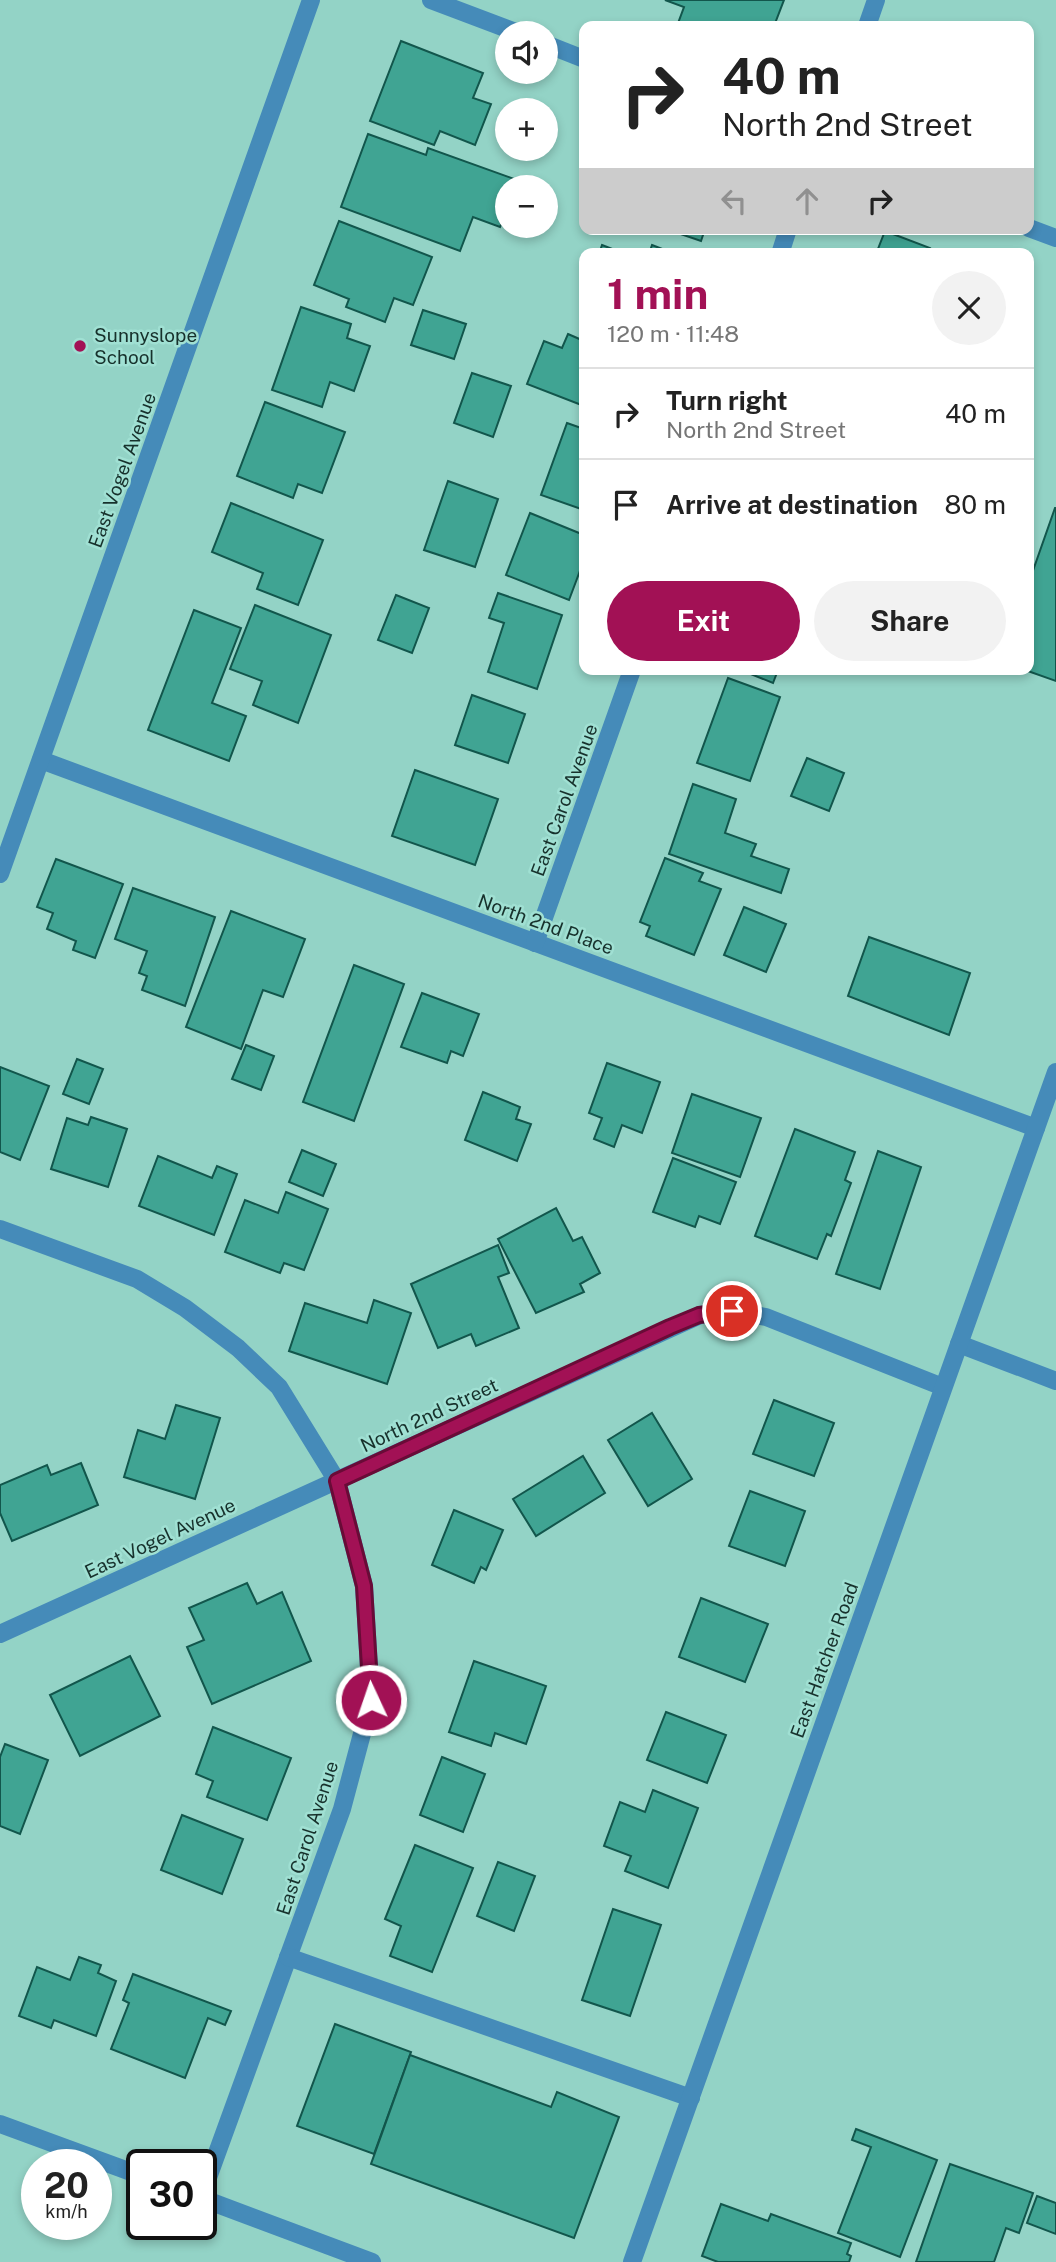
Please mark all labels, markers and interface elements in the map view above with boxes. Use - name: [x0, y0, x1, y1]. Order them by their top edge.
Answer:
- map controls: [495, 21, 558, 238]
- button: sound: [495, 21, 558, 84]
- text: 40 m: [722, 47, 841, 105]
- icon: right: [607, 49, 698, 140]
- button: +: [495, 98, 558, 161]
- text: North 2nd Street: [722, 106, 973, 143]
- button: −: [495, 175, 558, 238]
- icon: left: [715, 182, 753, 220]
- icon: ahead: [788, 182, 826, 220]
- icon: right: [861, 182, 899, 220]
- text: 1 min: [607, 269, 708, 318]
- button: close: [932, 271, 1006, 345]
- text: 120 m · 11:48: [607, 320, 739, 347]
- place label: Sunnyslope School: [94, 324, 197, 368]
- marker: Sunnyslope School: [72, 338, 88, 354]
- text: Turn right: [666, 385, 788, 416]
- street label: East Vogel Avenue: [84, 389, 160, 551]
- icon: right: [607, 395, 645, 433]
- text: 40 m: [945, 398, 1006, 429]
- text: North 2nd Street: [666, 416, 846, 443]
- icon: arrive: [607, 486, 645, 524]
- text: Arrive at destination: [666, 489, 918, 520]
- text: 80 m: [945, 489, 1006, 520]
- button: Exit: [607, 581, 800, 661]
- button: Share: [814, 581, 1006, 661]
- street label: East Carol Avenue: [526, 721, 602, 879]
- street label: North 2nd Place: [475, 889, 617, 959]
- pin: [702, 1281, 762, 1341]
- icon: arrive: [713, 1292, 751, 1330]
- street label: North 2nd Street: [357, 1374, 501, 1456]
- street label: East Vogel Avenue: [81, 1493, 239, 1583]
- street label: East Hatcher Road: [786, 1579, 862, 1741]
- position arrow: [334, 1663, 408, 1737]
- street label: East Carol Avenue: [272, 1758, 342, 1918]
- speed limit sign: 30: [126, 2149, 217, 2240]
- text: 20: [44, 2165, 89, 2206]
- text: km/h: [45, 2201, 88, 2222]

